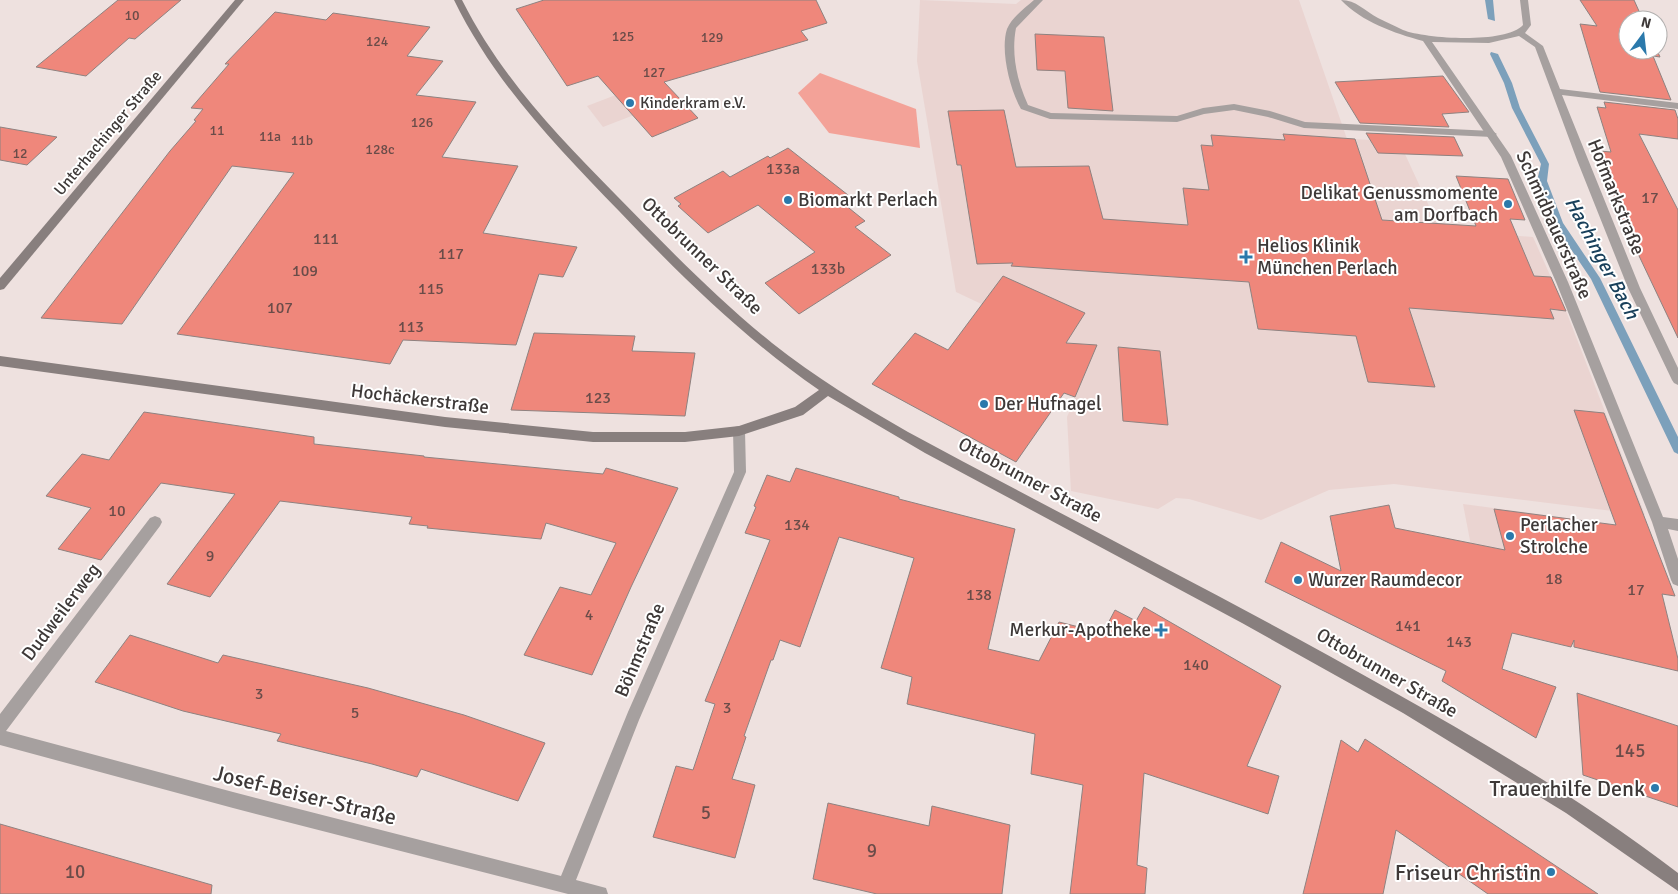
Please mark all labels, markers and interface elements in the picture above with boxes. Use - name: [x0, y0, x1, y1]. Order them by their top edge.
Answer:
- house number: 10: [124, 7, 140, 24]
- north arrow: [1618, 10, 1668, 60]
- text: N: [1639, 13, 1653, 32]
- house number: 125: [612, 28, 634, 45]
- house number: 129: [701, 29, 723, 46]
- house number: 124: [366, 33, 389, 50]
- house number: 127: [643, 64, 665, 81]
- street label: Unterhachinger Straße: [50, 66, 166, 200]
- place label: Kinderkram e.V.: [640, 93, 746, 113]
- marker: Kinderkram e.V.: [624, 97, 636, 109]
- house number: 126: [411, 114, 433, 131]
- house number: 11: [209, 122, 225, 139]
- house number: 11a: [259, 128, 281, 145]
- house number: 11b: [291, 132, 313, 149]
- street label: Hofmarkstraße: [1582, 135, 1650, 259]
- house number: 128c: [365, 141, 395, 158]
- house number: 12: [12, 145, 28, 162]
- street label: Schmidbauerstraße: [1511, 147, 1597, 303]
- house number: 133a: [766, 159, 800, 179]
- place label: Delikat Genussmomente am Dorfbach: [1301, 181, 1498, 227]
- place label: Biomarkt Perlach: [798, 188, 938, 212]
- house number: 17: [1641, 188, 1659, 208]
- street label: Ottobrunner Straße: [636, 192, 768, 320]
- water label: Hachinger Bach: [1559, 193, 1645, 324]
- marker: Biomarkt Perlach: [782, 194, 794, 206]
- marker: Delikat Genussmomente am Dorfbach: [1502, 198, 1514, 210]
- house number: 111: [313, 229, 339, 249]
- place label: Helios Klinik München Perlach: [1257, 234, 1398, 280]
- house number: 117: [438, 244, 464, 264]
- marker: Helios Klinik München Perlach: [1239, 250, 1253, 264]
- house number: 133b: [811, 259, 845, 279]
- house number: 109: [292, 261, 318, 281]
- house number: 115: [418, 279, 444, 299]
- house number: 107: [267, 298, 293, 318]
- house number: 113: [398, 317, 424, 337]
- street label: Hochäckerstraße: [350, 379, 490, 419]
- house number: 123: [585, 388, 611, 408]
- place label: Der Hufnagel: [994, 392, 1102, 416]
- marker: Der Hufnagel: [978, 398, 990, 410]
- street label: Ottobrunner Straße: [954, 432, 1106, 528]
- house number: 10: [108, 501, 126, 521]
- place label: Perlacher Strolche: [1520, 513, 1598, 559]
- house number: 134: [784, 515, 810, 535]
- marker: Perlacher Strolche: [1504, 530, 1516, 542]
- house number: 9: [206, 546, 214, 566]
- street label: Dudweilerweg: [16, 558, 106, 666]
- place label: Wurzer Raumdecor: [1308, 568, 1462, 592]
- house number: 18: [1545, 569, 1563, 589]
- marker: Wurzer Raumdecor: [1292, 574, 1304, 586]
- house number: 17: [1627, 580, 1645, 600]
- house number: 138: [966, 585, 992, 605]
- street label: Böhmstraße: [609, 599, 671, 701]
- house number: 4: [585, 605, 594, 625]
- house number: 141: [1395, 616, 1421, 636]
- place label: Merkur-Apotheke: [1009, 618, 1151, 642]
- street label: Ottobrunner Straße: [1312, 623, 1462, 723]
- marker: Merkur-Apotheke: [1155, 624, 1167, 636]
- house number: 143: [1446, 632, 1472, 652]
- house number: 140: [1183, 655, 1209, 675]
- house number: 3: [255, 684, 263, 704]
- house number: 3: [723, 698, 731, 718]
- house number: 5: [351, 703, 359, 723]
- house number: 145: [1615, 739, 1645, 763]
- street label: Josef-Beiser-Straße: [211, 759, 399, 831]
- place label: Trauerhilfe Denk: [1489, 775, 1645, 802]
- marker: Trauerhilfe Denk: [1649, 782, 1661, 794]
- house number: 5: [701, 801, 711, 825]
- house number: 9: [867, 839, 877, 863]
- place label: Friseur Christin: [1395, 859, 1541, 886]
- house number: 10: [65, 860, 85, 884]
- marker: Friseur Christin: [1545, 866, 1557, 878]

